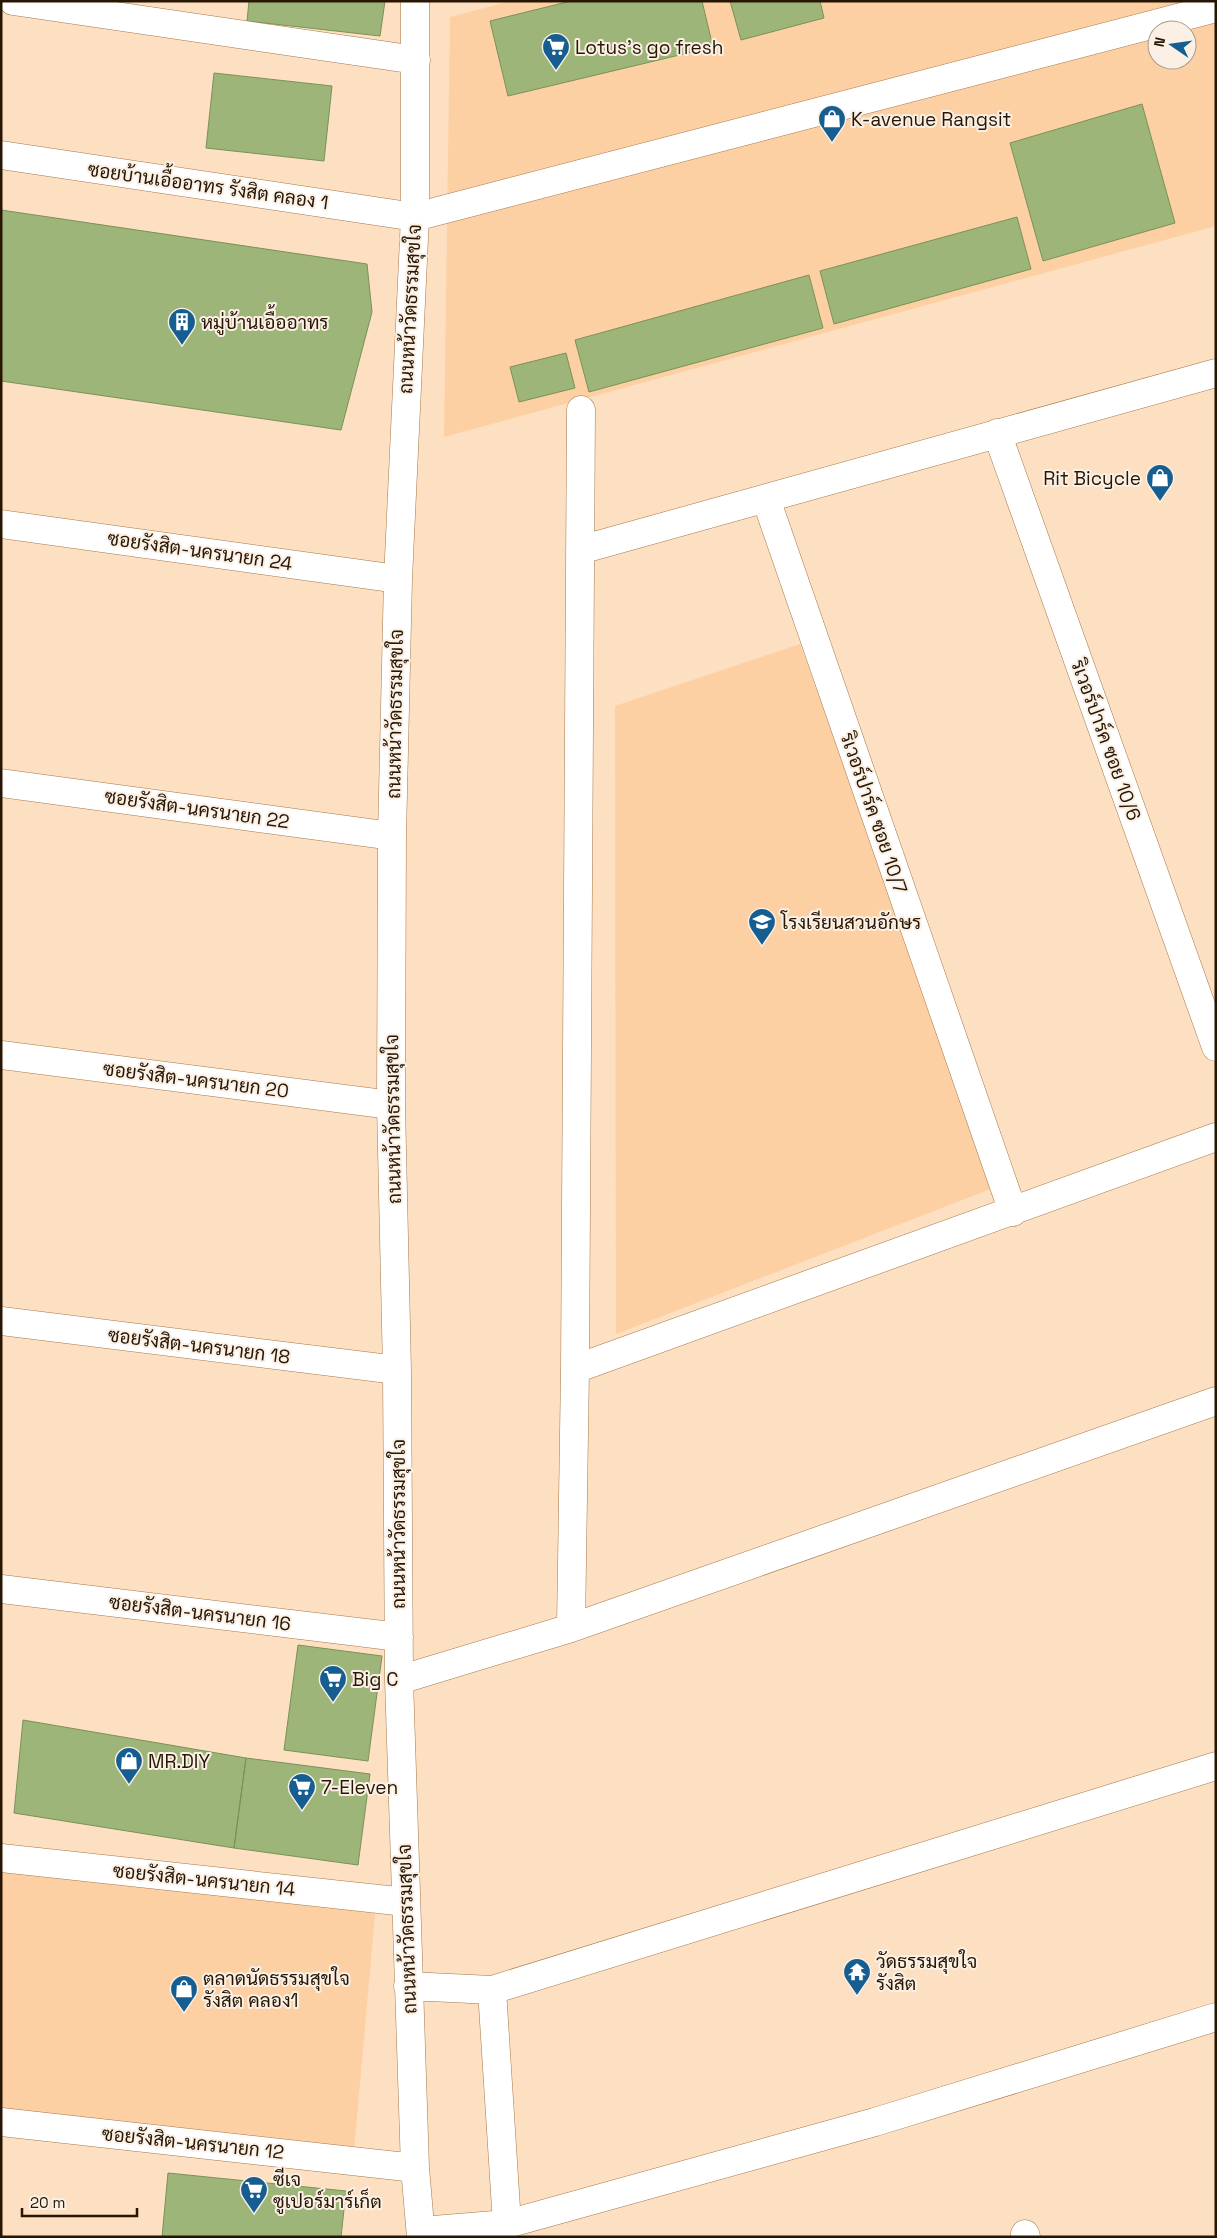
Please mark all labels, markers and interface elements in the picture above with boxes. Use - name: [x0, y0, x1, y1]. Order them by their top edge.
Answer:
- north arrow: [1147, 20, 1197, 70]
- supermarket icon: Lotus's go fresh: [541, 32, 571, 71]
- place label: Lotus's go fresh: [575, 35, 723, 60]
- text: N: [1150, 35, 1169, 49]
- shop icon: K-avenue Rangsit: [817, 104, 847, 143]
- place label: K-avenue Rangsit: [851, 107, 1011, 132]
- street label: ซอยบ้านเอื้ออาทร รังสิต คลอง 1: [86, 151, 331, 215]
- street label: ถนนหน้าวัดธรรมสุขใจ: [393, 223, 427, 395]
- place label: หมู่บ้านเอื้ออาทร: [201, 304, 329, 336]
- building icon: หมู่บ้านเอื้ออาทร: [167, 307, 197, 346]
- shop icon: Rit Bicycle: [1145, 463, 1175, 502]
- place label: Rit Bicycle: [1043, 466, 1141, 491]
- street label: ซอยรังสิต-นครนายก 24: [106, 526, 294, 576]
- street label: ถนนหน้าวัดธรรมสุขใจ: [381, 629, 409, 799]
- street label: ริเวอร์ปาร์ค ซอย 10/6: [1065, 655, 1147, 824]
- street label: ริเวอร์ปาร์ค ซอย 10/7: [834, 728, 913, 897]
- street label: ซอยรังสิต-นครนายก 22: [103, 784, 291, 834]
- school or university icon: โรงเรียนสวนอักษร: [747, 907, 777, 946]
- place label: โรงเรียนสวนอักษร: [780, 910, 921, 935]
- street label: ถนนหน้าวัดธรรมสุขใจ: [379, 1034, 407, 1204]
- street label: ซอยรังสิต-นครนายก 20: [102, 1056, 290, 1104]
- street label: ซอยรังสิต-นครนายก 18: [107, 1322, 291, 1370]
- street label: ถนนหน้าวัดธรรมสุขใจ: [386, 1439, 411, 1609]
- street label: ซอยรังสิต-นครนายก 16: [108, 1589, 292, 1637]
- supermarket icon: Big C: [318, 1664, 348, 1703]
- place label: Big C: [352, 1667, 399, 1692]
- shop icon: MR.DIY: [114, 1746, 144, 1785]
- place label: MR.DIY: [148, 1749, 210, 1774]
- supermarket icon: 7-Eleven: [287, 1772, 317, 1811]
- place label: 7-Eleven: [321, 1775, 398, 1800]
- street label: ถนนหน้าวัดธรรมสุขใจ: [392, 1844, 422, 2014]
- street label: ซอยรังสิต-นครนายก 14: [112, 1858, 297, 1902]
- place label: วัดธรรมสุขใจ รังสิต: [876, 1949, 977, 1996]
- temple icon: วัดธรรมสุขใจ รังสิต: [842, 1957, 872, 1996]
- place label: ตลาดนัดธรรมสุขใจ รังสิต คลอง1: [203, 1966, 350, 2013]
- shop icon: ตลาดนัดธรรมสุขใจ รังสิต คลอง1: [169, 1974, 199, 2013]
- street label: ซอยรังสิต-นครนายก 12: [101, 2121, 285, 2165]
- place label: ซีเจ ซูเปอร์มาร์เก็ต: [273, 2167, 382, 2215]
- supermarket icon: ซีเจ ซูเปอร์มาร์เก็ต: [239, 2175, 269, 2214]
- scale bar: [22, 2186, 138, 2218]
- text: 20 m: [30, 2193, 65, 2212]

